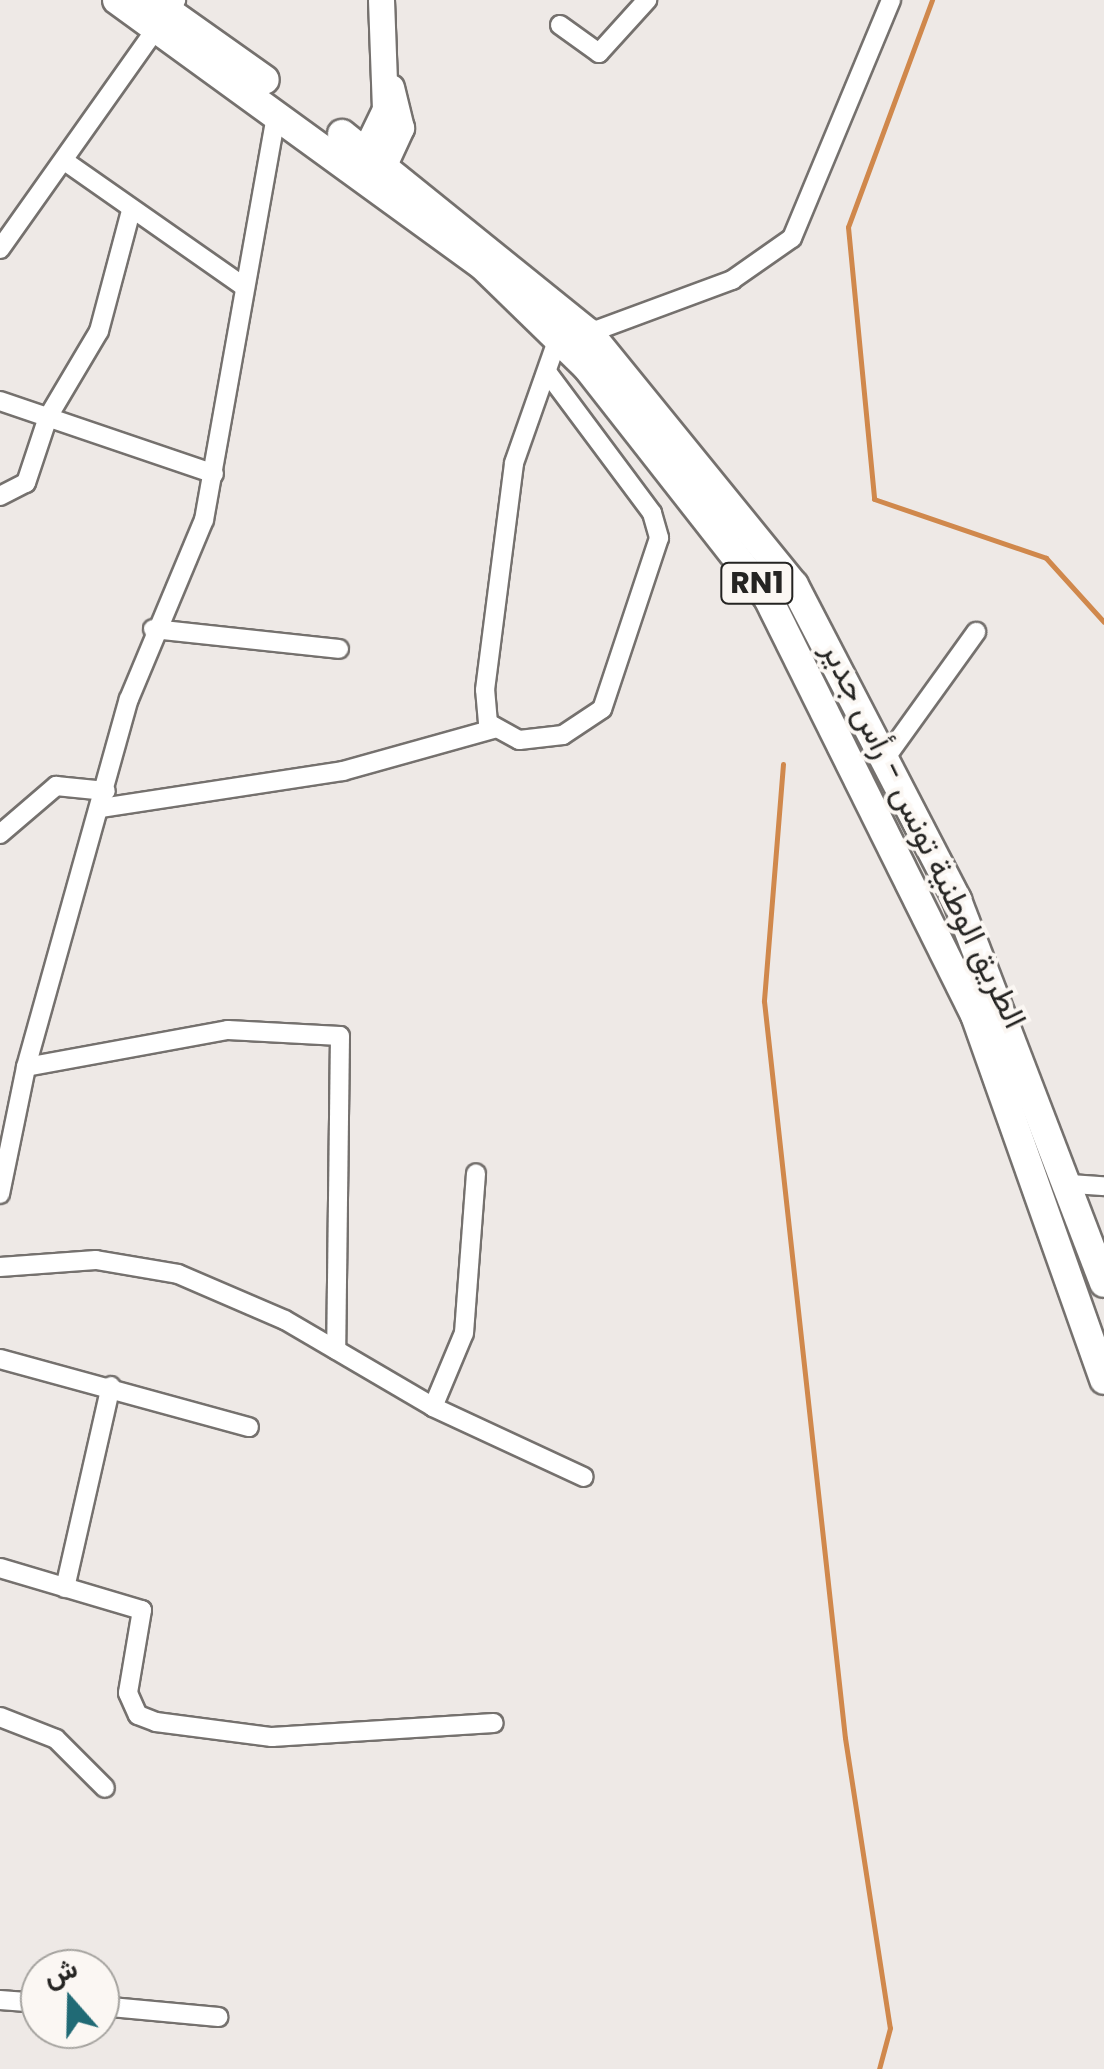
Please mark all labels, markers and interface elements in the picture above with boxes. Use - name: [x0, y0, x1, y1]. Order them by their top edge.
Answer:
- road number: RN1: [720, 558, 794, 608]
- street label: الطريق الوطنية تونس - رأس جدير: [814, 636, 1034, 1034]
- text: ش: [38, 1948, 83, 1996]
- north arrow: [20, 1949, 120, 2049]

